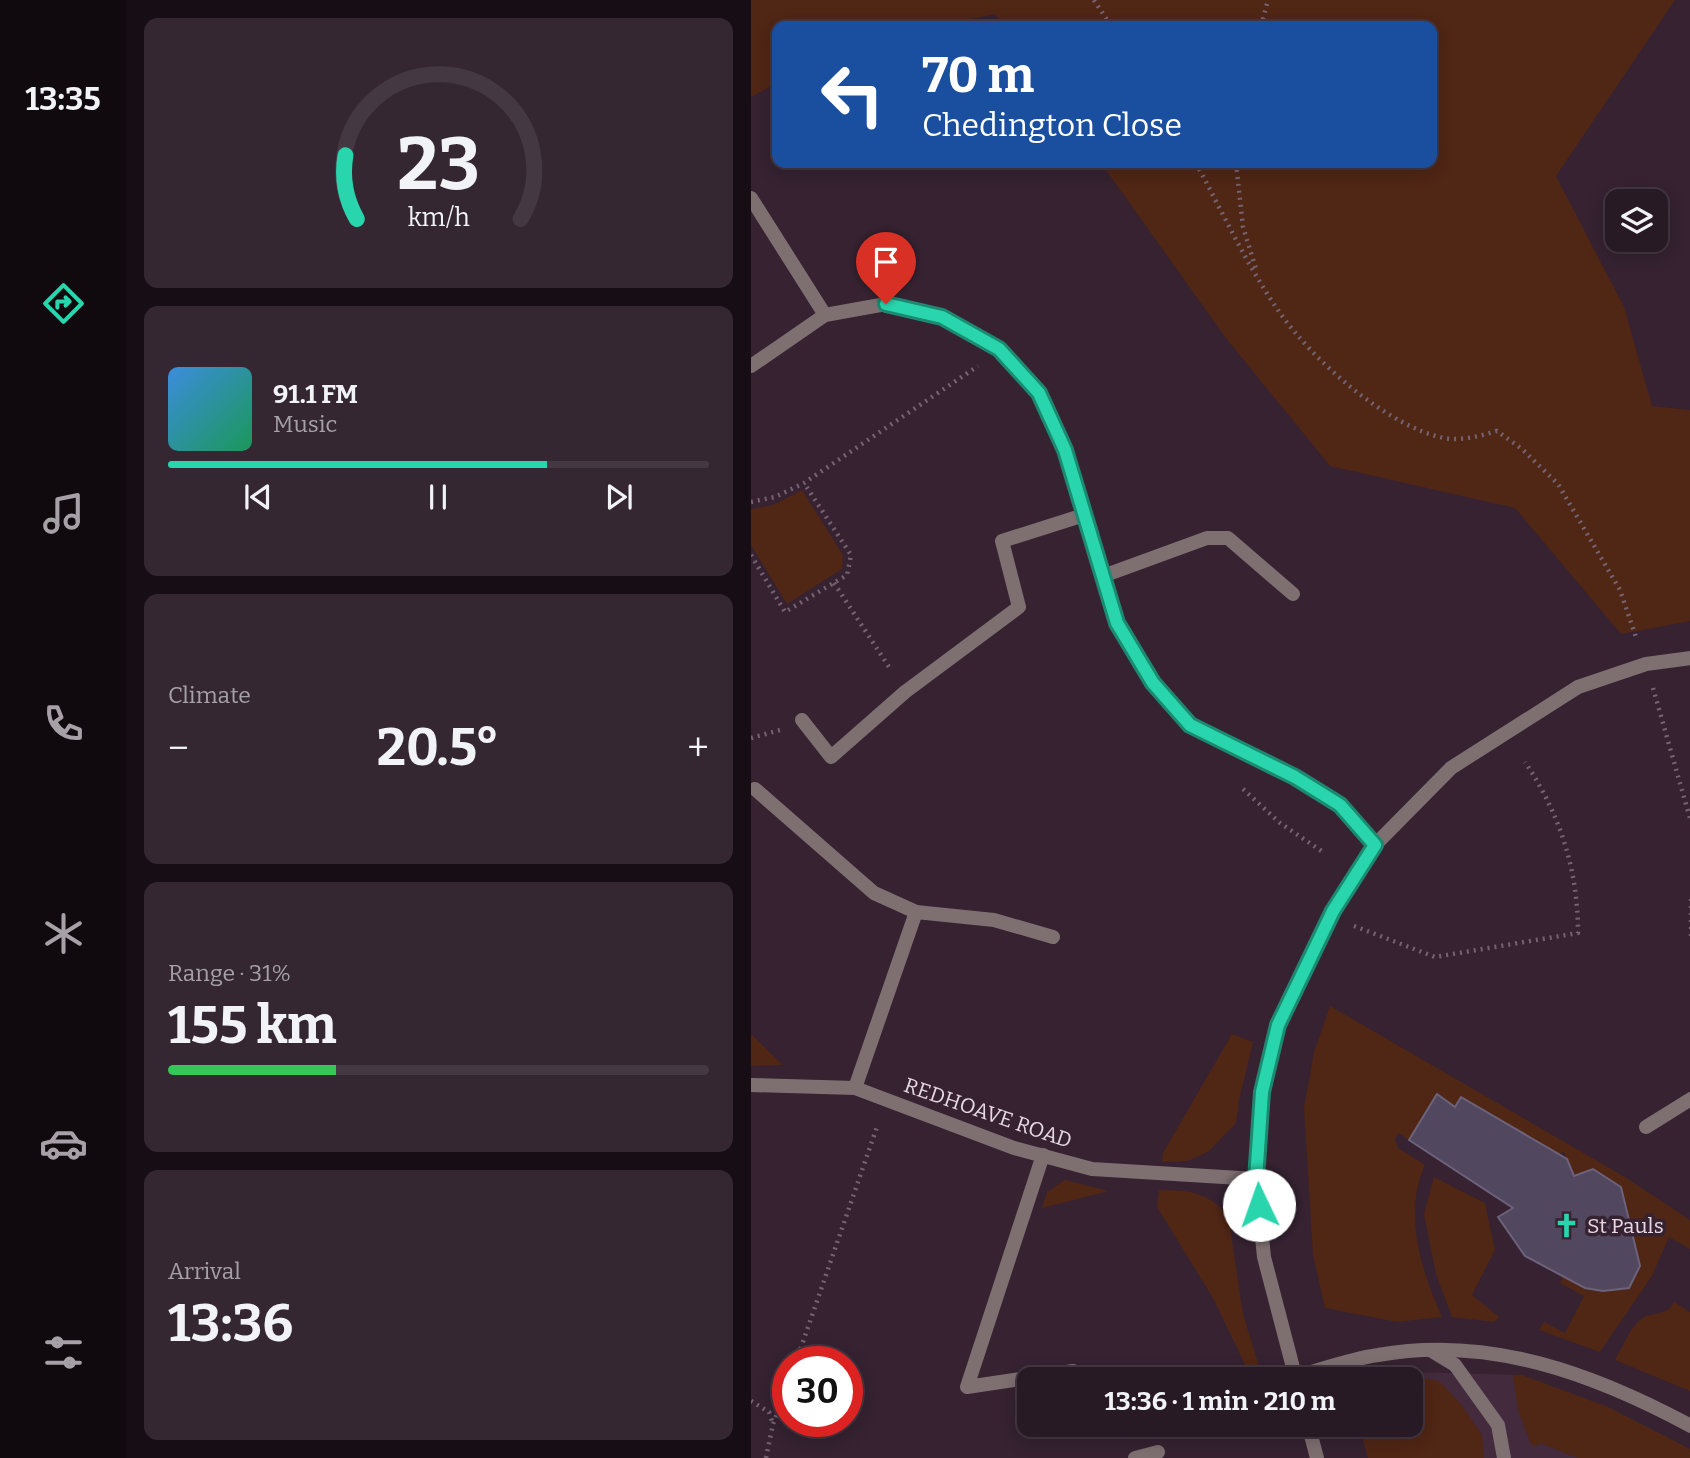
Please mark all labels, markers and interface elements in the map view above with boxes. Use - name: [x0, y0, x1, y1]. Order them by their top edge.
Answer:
- text: 70 m: [922, 46, 1034, 105]
- icon: left: [807, 49, 898, 140]
- text: 13:35: [25, 80, 101, 118]
- text: Chedington Close: [922, 106, 1182, 144]
- text: 23: [397, 121, 480, 208]
- map controls: [1605, 189, 1668, 252]
- button: layers: [1605, 189, 1668, 252]
- text: km/h: [408, 203, 470, 233]
- pin: [856, 232, 916, 304]
- icon: arrive: [867, 243, 905, 281]
- icon: directions: [39, 279, 88, 328]
- text: 91.1 FM: [273, 379, 358, 410]
- text: Music: [273, 410, 337, 438]
- icon: previous: [239, 478, 277, 516]
- icon: pause: [419, 478, 457, 516]
- icon: next: [600, 478, 638, 516]
- icon: music: [39, 489, 88, 538]
- text: Climate: [168, 681, 251, 709]
- icon: phone: [39, 699, 88, 748]
- text: 20.5°: [377, 716, 500, 779]
- text: −: [168, 725, 189, 771]
- text: +: [687, 725, 709, 771]
- icon: climate: [39, 909, 88, 958]
- text: Range · 31%: [168, 959, 291, 987]
- text: 155 km: [168, 994, 337, 1057]
- street label: REDHOAVE ROAD: [901, 1072, 1075, 1154]
- icon: car: [39, 1119, 88, 1168]
- position arrow: [1222, 1168, 1296, 1242]
- church icon: St Pauls: [1553, 1212, 1581, 1240]
- place label: St Pauls: [1587, 1213, 1664, 1239]
- text: Arrival: [168, 1257, 241, 1285]
- text: 13:36: [168, 1292, 293, 1355]
- icon: filters: [39, 1328, 88, 1377]
- speed limit sign: 30: [772, 1346, 863, 1437]
- text: 13:36 · 1 min · 210 m: [1104, 1386, 1336, 1417]

